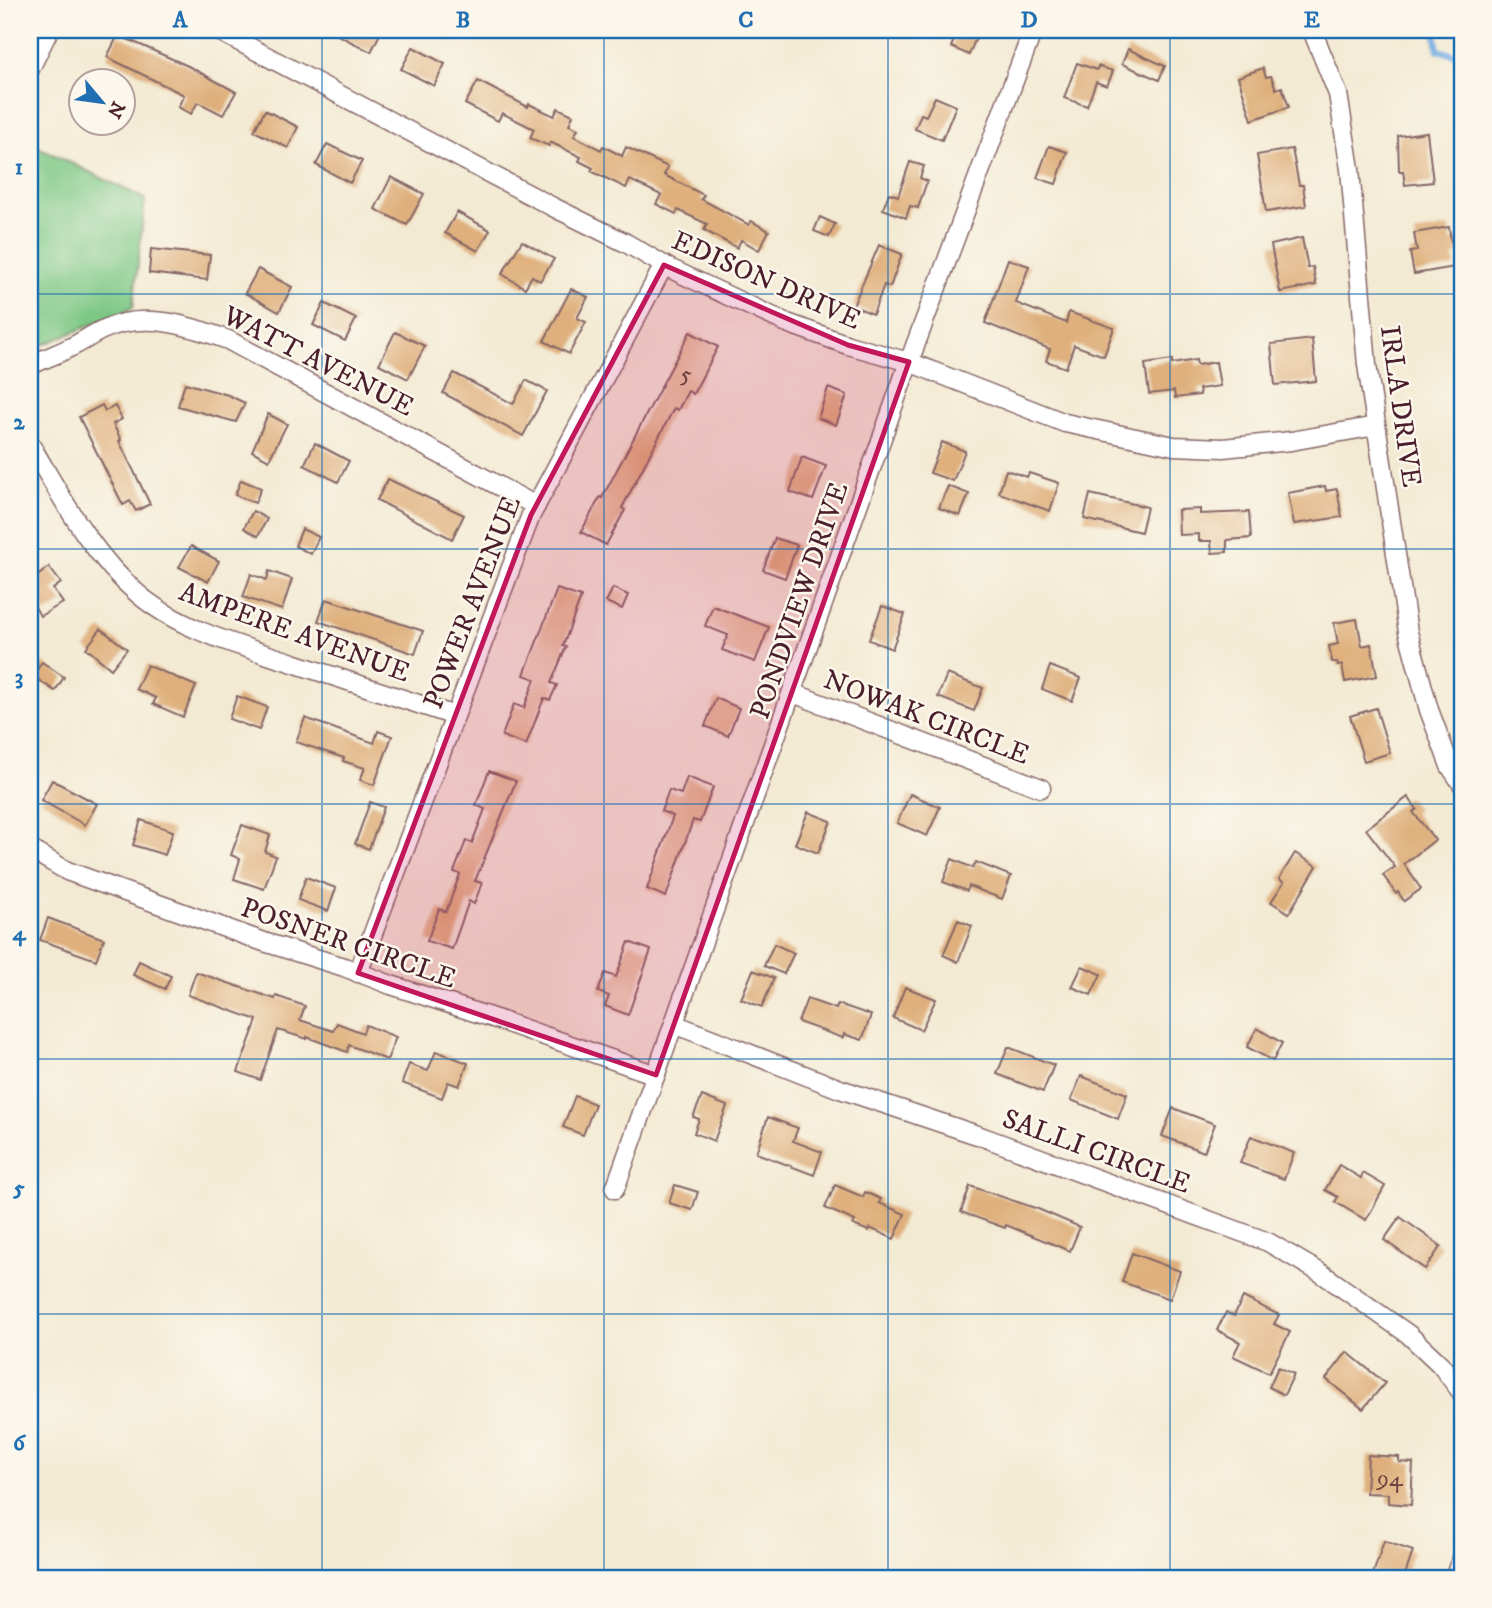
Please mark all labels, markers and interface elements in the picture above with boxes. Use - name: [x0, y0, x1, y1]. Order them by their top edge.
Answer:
- text: A: [172, 6, 189, 35]
- text: B: [456, 6, 470, 35]
- text: C: [738, 6, 754, 35]
- text: D: [1020, 6, 1038, 35]
- text: E: [1304, 6, 1320, 35]
- north arrow: [66, 66, 136, 136]
- text: N: [102, 97, 129, 122]
- text: 1: [15, 153, 23, 182]
- street label: EDISON DRIVE: [666, 223, 866, 338]
- street label: WATT AVENUE: [216, 298, 420, 425]
- street label: IRLA DRIVE: [1372, 323, 1429, 489]
- house number: 5: [680, 360, 692, 390]
- text: 2: [13, 408, 25, 437]
- street label: PONDVIEW DRIVE: [742, 477, 856, 724]
- street label: POWER AVENUE: [416, 491, 529, 714]
- street label: AMPERE AVENUE: [174, 574, 415, 690]
- street label: NOWAK CIRCLE: [819, 662, 1034, 773]
- text: 3: [15, 663, 23, 692]
- street label: POSNER CIRCLE: [236, 890, 461, 997]
- text: 4: [12, 919, 27, 948]
- street label: SALLI CIRCLE: [998, 1101, 1195, 1202]
- text: 5: [12, 1174, 25, 1203]
- text: 6: [13, 1429, 27, 1458]
- house number: 94: [1376, 1464, 1404, 1494]

